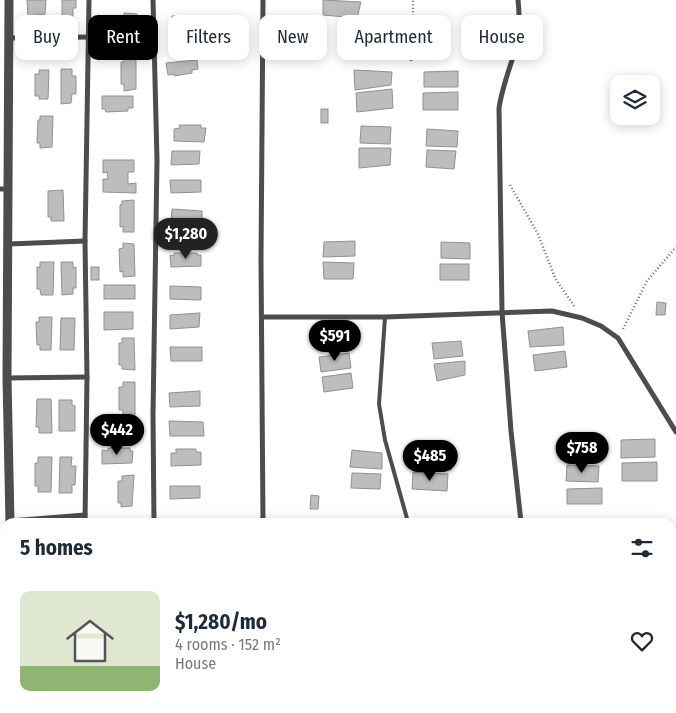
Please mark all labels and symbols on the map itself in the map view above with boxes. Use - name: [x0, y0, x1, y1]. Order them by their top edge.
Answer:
- pin: $1,280: [145, 218, 227, 260]
- pin: $591: [305, 320, 365, 362]
- pin: $442: [87, 414, 147, 456]
- pin: $758: [552, 432, 612, 474]
- pin: $485: [400, 440, 460, 482]

